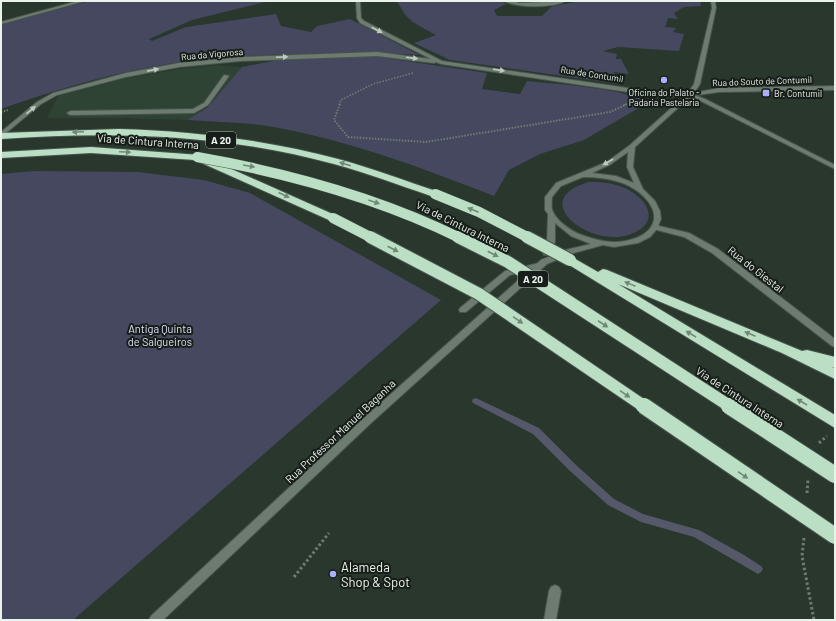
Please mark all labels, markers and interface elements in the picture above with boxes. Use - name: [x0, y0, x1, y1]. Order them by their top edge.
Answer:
- one-way arrow: [371, 27, 382, 33]
- street label: Rua da Vigorosa: [180, 46, 244, 62]
- one-way arrow: [276, 54, 288, 61]
- one-way arrow: [406, 55, 418, 61]
- street label: Rua de Contumil: [560, 64, 624, 84]
- one-way arrow: [147, 67, 159, 73]
- one-way arrow: [493, 67, 505, 73]
- street label: Rua do Souto de Contumil: [712, 74, 812, 88]
- marker: Oficina do Palato - Padaria Pastelaria: [659, 75, 669, 85]
- place label: Oficina do Palato - Padaria Pastelaria: [629, 87, 700, 108]
- marker: Br. Contumil: [761, 88, 771, 98]
- place label: Br. Contumil: [774, 88, 822, 99]
- one-way arrow: [25, 105, 36, 114]
- one-way arrow: [71, 129, 84, 135]
- street label: Via de Cintura Interna: [97, 131, 199, 151]
- road number: A 20: [206, 132, 236, 148]
- one-way arrow: [119, 148, 131, 155]
- one-way arrow: [602, 159, 614, 166]
- one-way arrow: [339, 161, 351, 167]
- one-way arrow: [243, 163, 256, 169]
- one-way arrow: [279, 192, 290, 198]
- street label: Via de Cintura Interna: [414, 198, 512, 254]
- one-way arrow: [369, 199, 381, 205]
- one-way arrow: [467, 207, 479, 213]
- street label: Rua do Giestal: [725, 243, 787, 295]
- one-way arrow: [387, 246, 399, 252]
- one-way arrow: [487, 251, 498, 258]
- road number: A 20: [518, 271, 548, 287]
- one-way arrow: [624, 281, 636, 287]
- one-way arrow: [512, 317, 523, 324]
- one-way arrow: [597, 320, 608, 328]
- park label: Antiga Quinta de Salgueiros: [128, 322, 192, 348]
- one-way arrow: [686, 330, 696, 338]
- one-way arrow: [744, 331, 756, 337]
- street label: Via de Cintura Interna: [694, 364, 786, 430]
- street label: Rua Professor Manuel Baganha: [282, 376, 398, 486]
- one-way arrow: [620, 390, 630, 398]
- one-way arrow: [797, 398, 807, 406]
- one-way arrow: [738, 471, 749, 479]
- place label: Alameda Shop & Spot: [341, 559, 410, 590]
- marker: Alameda Shop & Spot: [328, 569, 338, 579]

